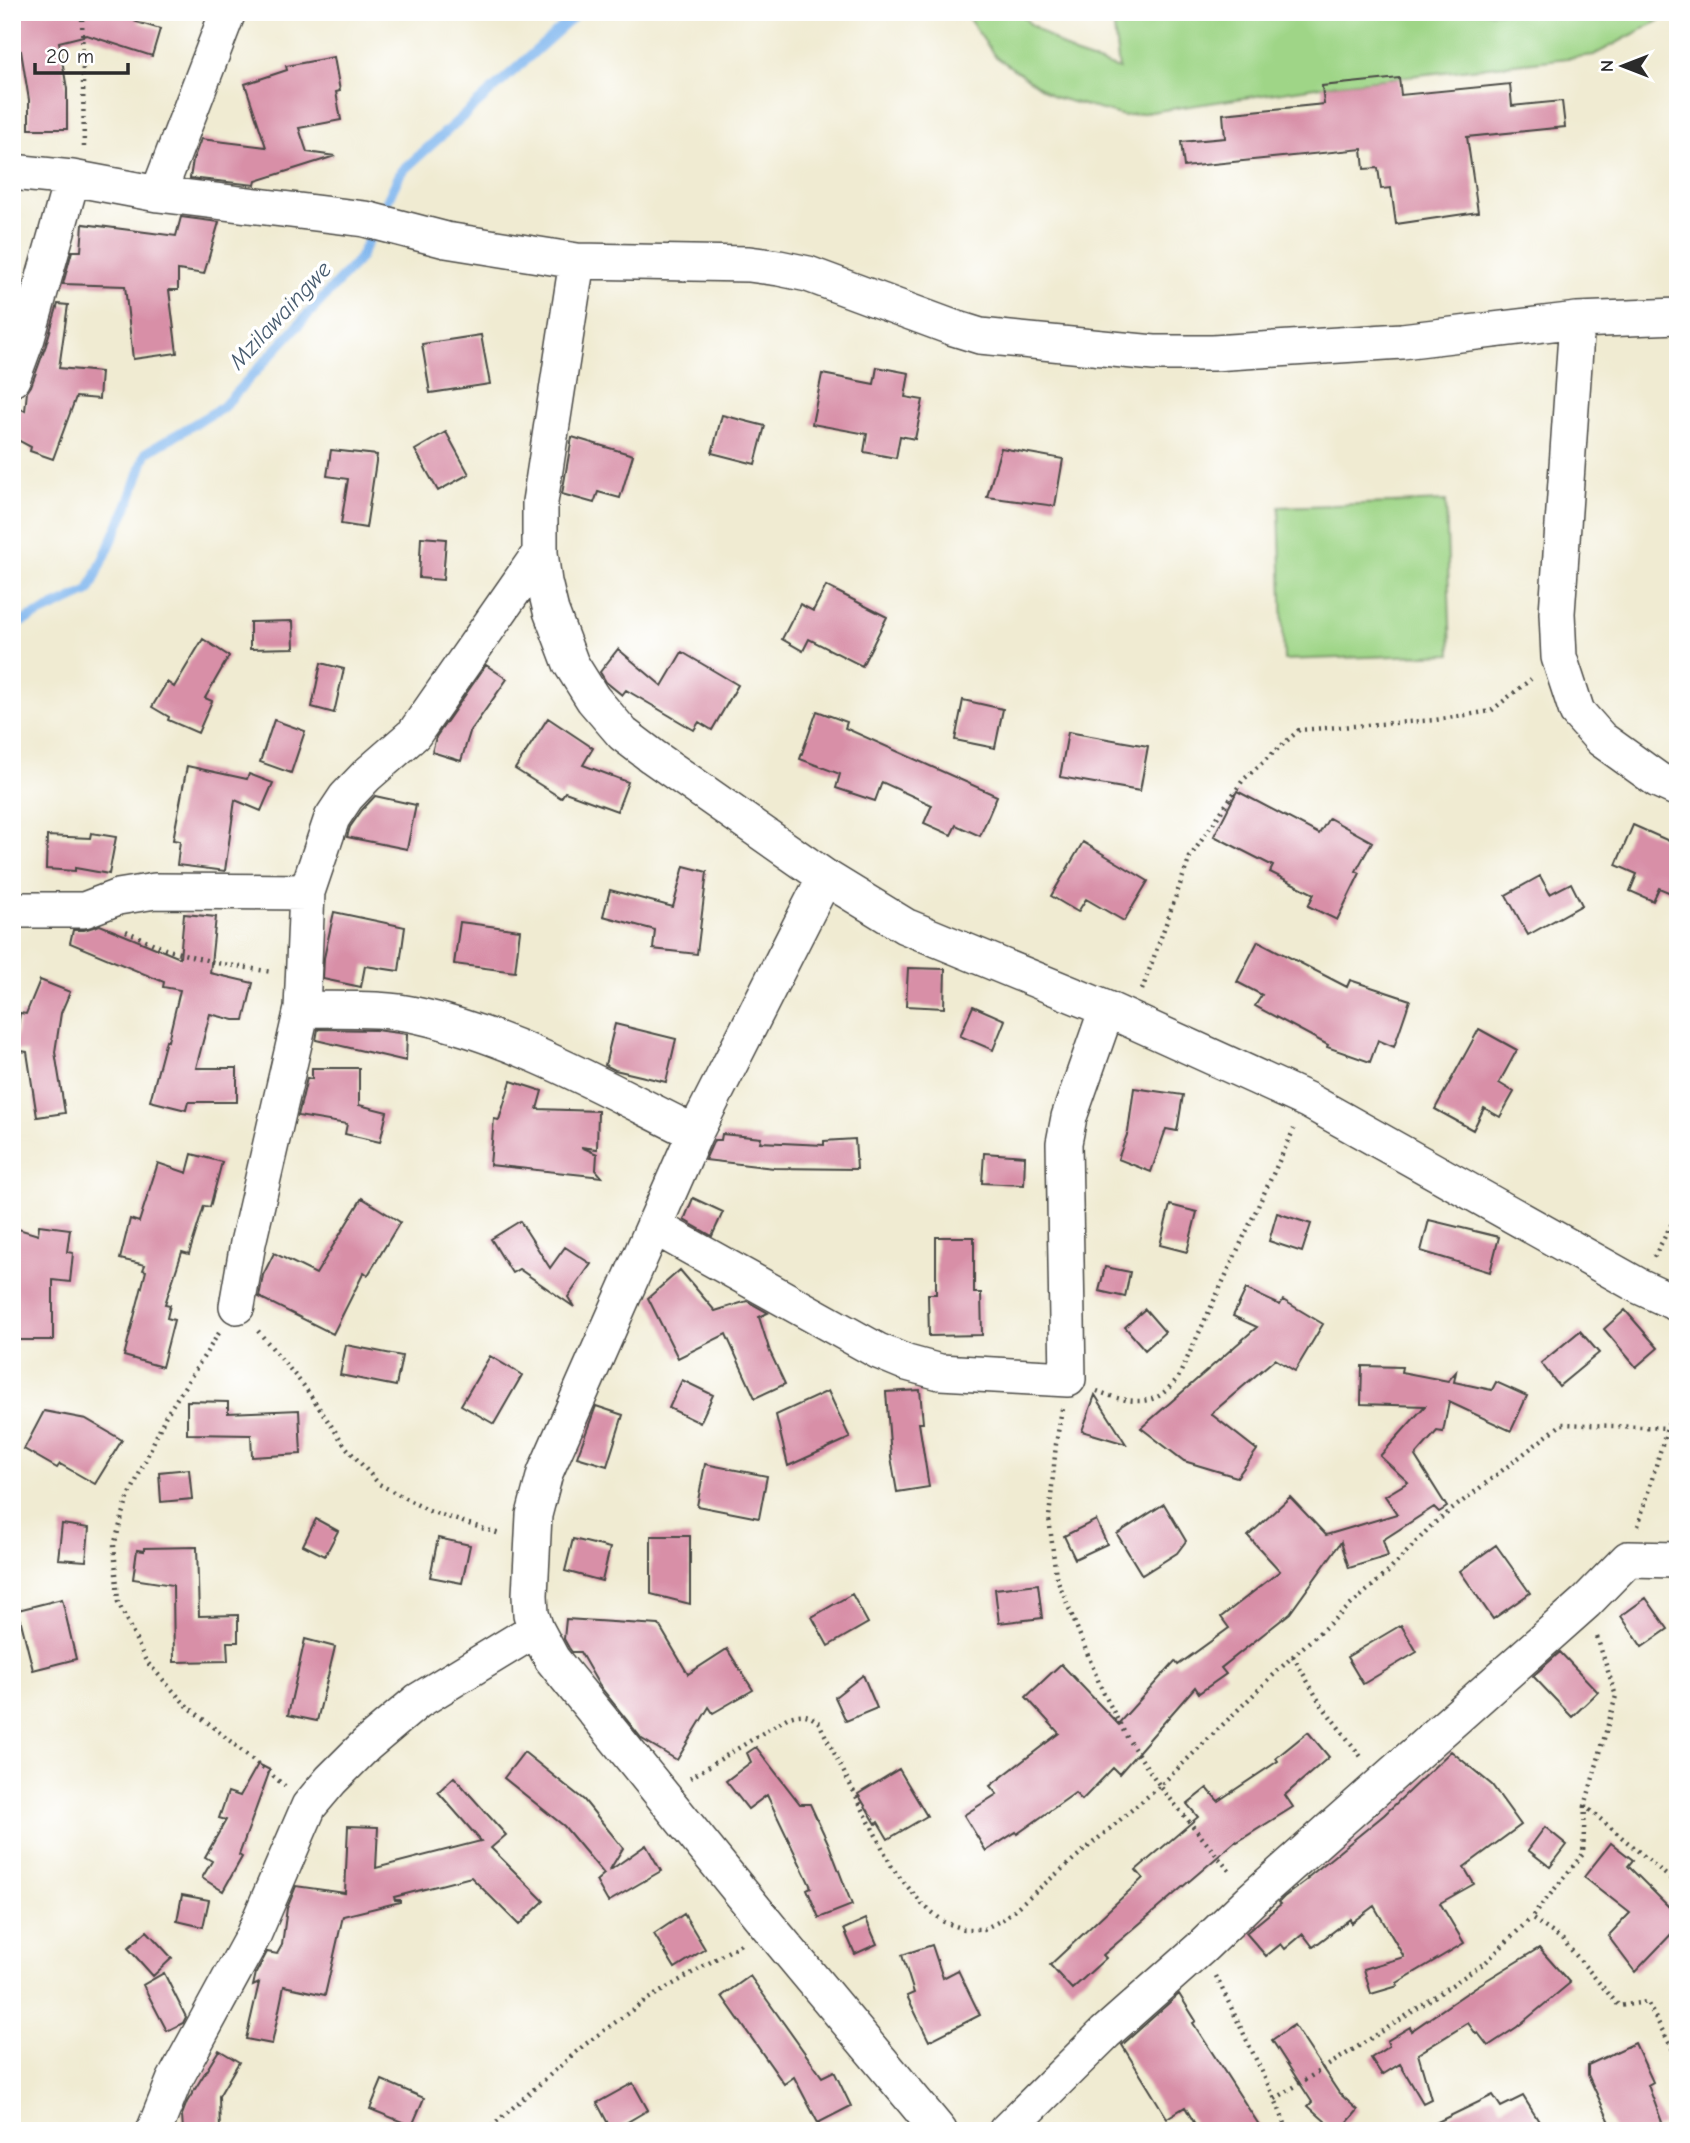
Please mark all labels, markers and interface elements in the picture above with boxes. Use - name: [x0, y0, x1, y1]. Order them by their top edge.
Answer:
- scale bar: [35, 32, 128, 76]
- north arrow: [1588, 32, 1658, 102]
- text: 20 m: [46, 44, 94, 68]
- text: N: [1596, 60, 1618, 72]
- water label: Mzilawaingwe: [222, 255, 337, 375]

